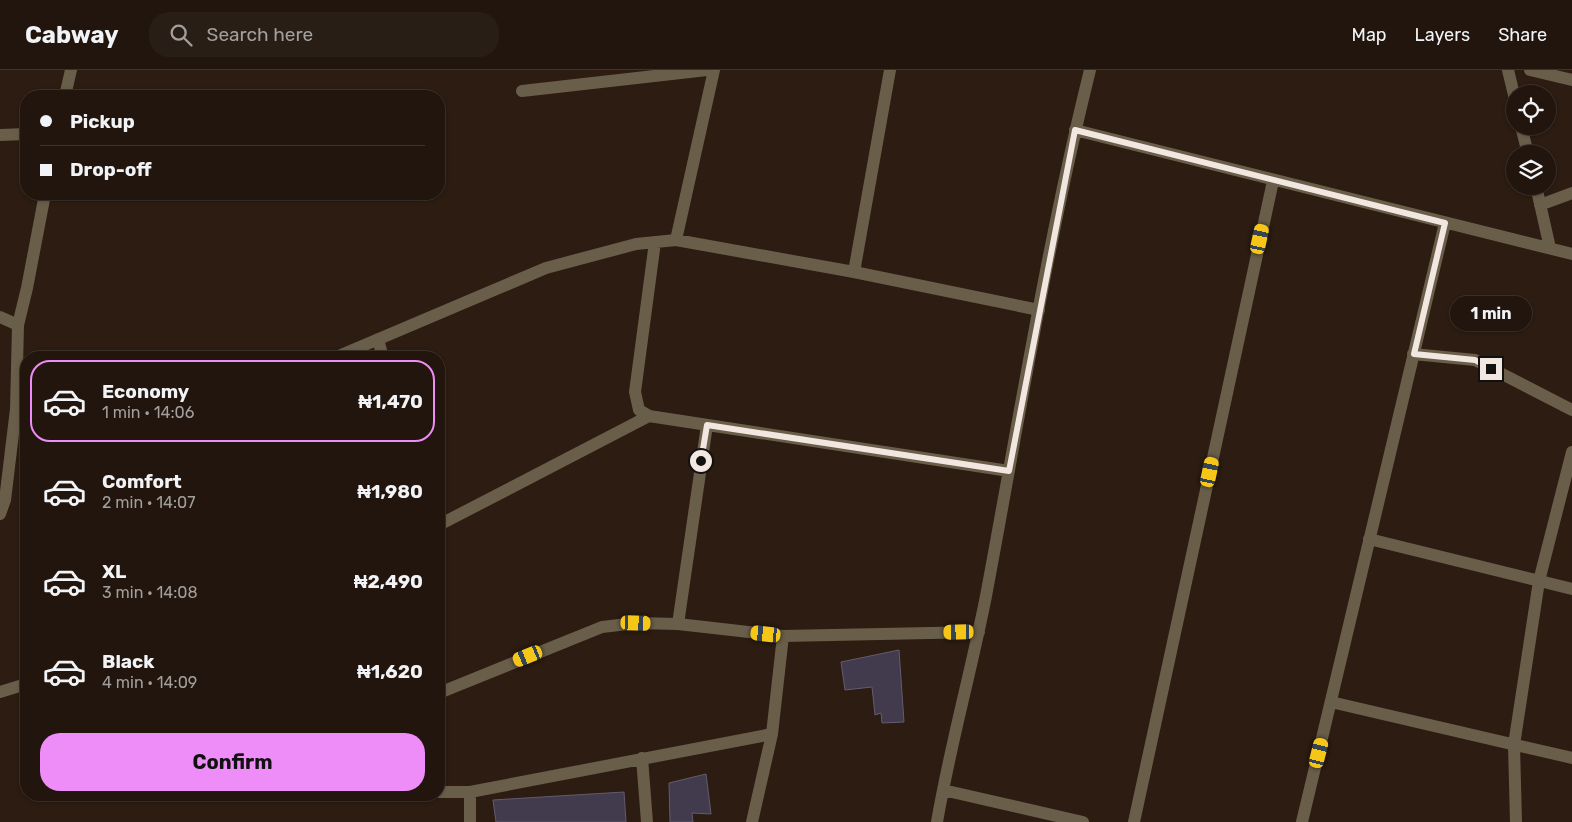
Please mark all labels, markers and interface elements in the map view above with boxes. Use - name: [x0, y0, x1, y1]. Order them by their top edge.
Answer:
- search box: [149, 12, 499, 57]
- text: Cabway: [25, 21, 119, 49]
- icon: search: [167, 21, 195, 49]
- text: Search here: [207, 23, 313, 46]
- text: Map: [1352, 24, 1387, 46]
- text: Layers: [1415, 24, 1470, 46]
- text: Share: [1498, 24, 1547, 46]
- map controls: [1506, 85, 1556, 195]
- button: locate: [1506, 85, 1556, 135]
- text: Pickup: [70, 110, 135, 133]
- button: layers: [1506, 145, 1556, 195]
- text: Drop-off: [70, 158, 152, 181]
- car: [1249, 223, 1270, 255]
- callout: 1 min: [1450, 296, 1532, 332]
- text: 1 min: [1471, 304, 1511, 323]
- route end: [1480, 358, 1502, 380]
- icon: car: [42, 379, 87, 424]
- text: Economy: [102, 380, 189, 403]
- text: ₦1,470: [358, 390, 423, 413]
- text: 1 min · 14:06: [102, 403, 194, 422]
- route start: [690, 450, 712, 472]
- car: [1199, 456, 1220, 488]
- icon: car: [42, 469, 87, 514]
- text: Comfort: [102, 470, 182, 493]
- text: ₦1,980: [357, 480, 423, 503]
- text: 2 min · 14:07: [102, 493, 195, 512]
- icon: car: [42, 559, 87, 604]
- text: XL: [102, 560, 126, 583]
- text: ₦2,490: [354, 570, 423, 593]
- text: 3 min · 14:08: [102, 583, 198, 602]
- car: [620, 615, 651, 631]
- car: [943, 624, 974, 640]
- car: [750, 625, 781, 643]
- car: [511, 643, 544, 669]
- icon: car: [42, 649, 87, 694]
- text: Black: [102, 650, 154, 673]
- text: ₦1,620: [357, 660, 423, 683]
- text: 4 min · 14:09: [102, 673, 197, 692]
- button: Confirm: [40, 733, 425, 791]
- car: [1308, 737, 1329, 769]

